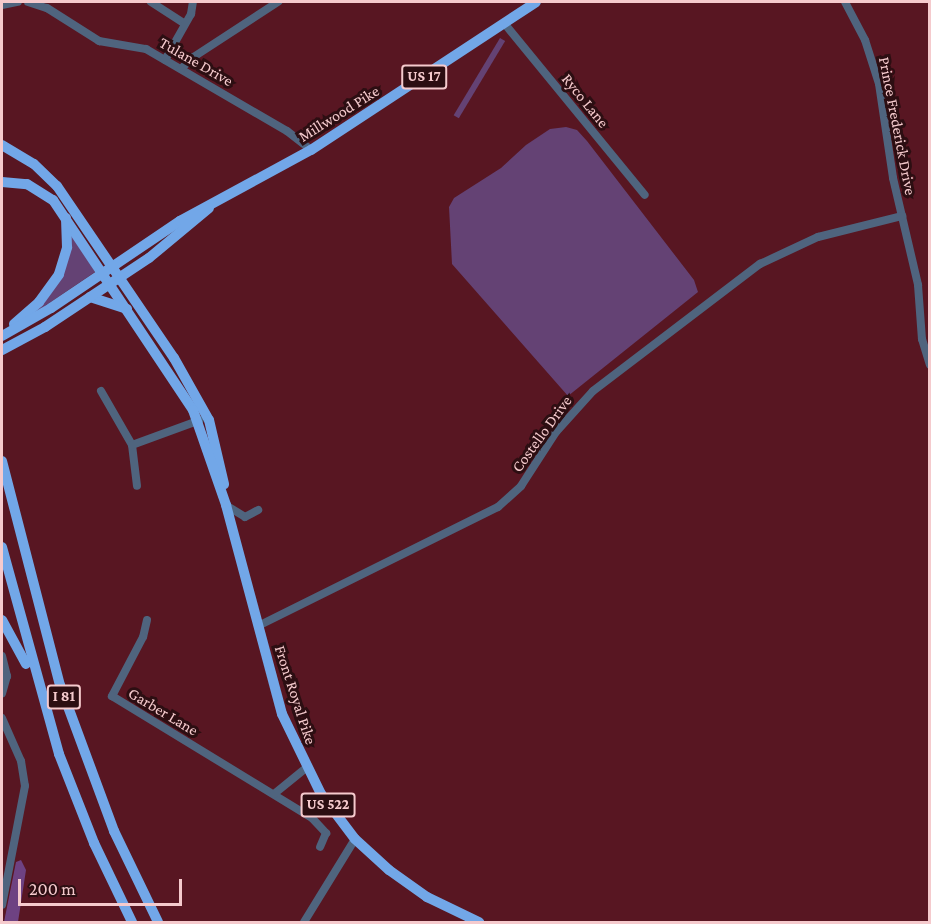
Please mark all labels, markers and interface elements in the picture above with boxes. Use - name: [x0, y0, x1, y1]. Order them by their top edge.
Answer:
- street label: Tulane Drive: [156, 33, 236, 91]
- street label: Prince Frederick Drive: [874, 55, 920, 197]
- road number: US 17: [400, 65, 448, 89]
- street label: Ryco Lane: [557, 70, 613, 132]
- street label: Millwood Pike: [295, 82, 383, 146]
- street label: Costello Drive: [508, 392, 576, 476]
- street label: Front Royal Pike: [270, 643, 320, 747]
- street label: Garber Lane: [125, 684, 201, 740]
- road number: I 81: [46, 685, 82, 709]
- road number: US 522: [300, 793, 356, 817]
- scale bar: [21, 867, 184, 905]
- text: 200 m: [29, 879, 76, 899]

